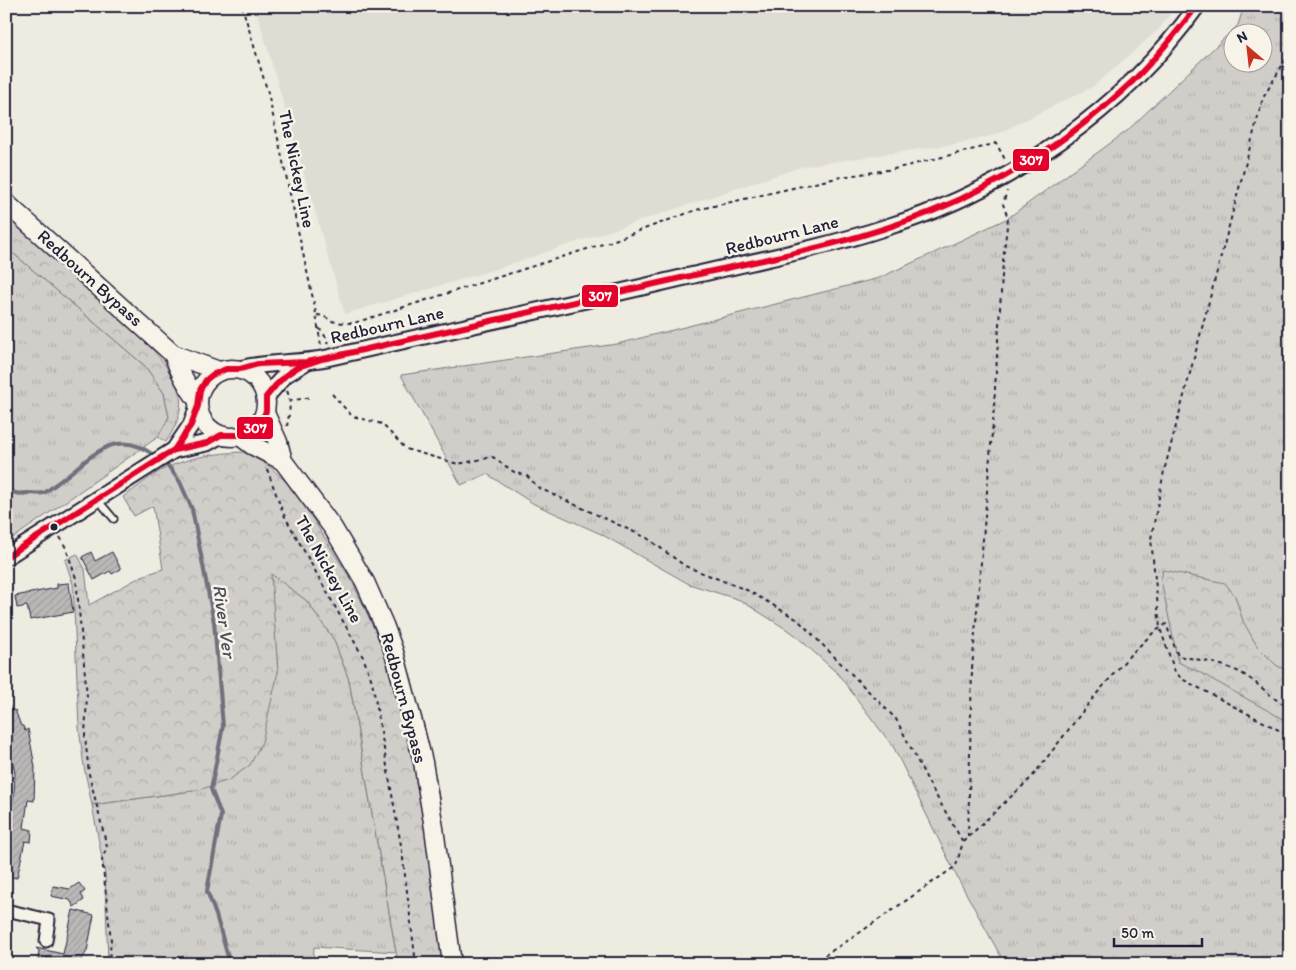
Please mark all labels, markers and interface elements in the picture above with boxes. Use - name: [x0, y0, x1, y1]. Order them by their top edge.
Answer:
- north arrow: [1224, 22, 1274, 72]
- text: N: [1234, 27, 1250, 47]
- street label: The Nickey Line: [274, 108, 320, 230]
- line badge: 307: [1012, 148, 1050, 172]
- text: 307: [1019, 152, 1043, 169]
- street label: Redbourn Lane: [723, 210, 841, 260]
- street label: Redbourn Bypass: [33, 225, 147, 331]
- line badge: 307: [581, 284, 619, 308]
- text: 307: [588, 288, 612, 305]
- street label: Redbourn Lane: [328, 301, 446, 349]
- line badge: 307: [236, 416, 274, 440]
- text: 307: [243, 420, 267, 437]
- street label: The Nickey Line: [290, 511, 368, 627]
- unlabelled marker: [49, 522, 59, 532]
- water label: River Ver: [208, 583, 241, 661]
- street label: Redbourn Bypass: [376, 630, 432, 766]
- scale bar: [1114, 915, 1201, 947]
- text: 50 m: [1121, 924, 1154, 942]

